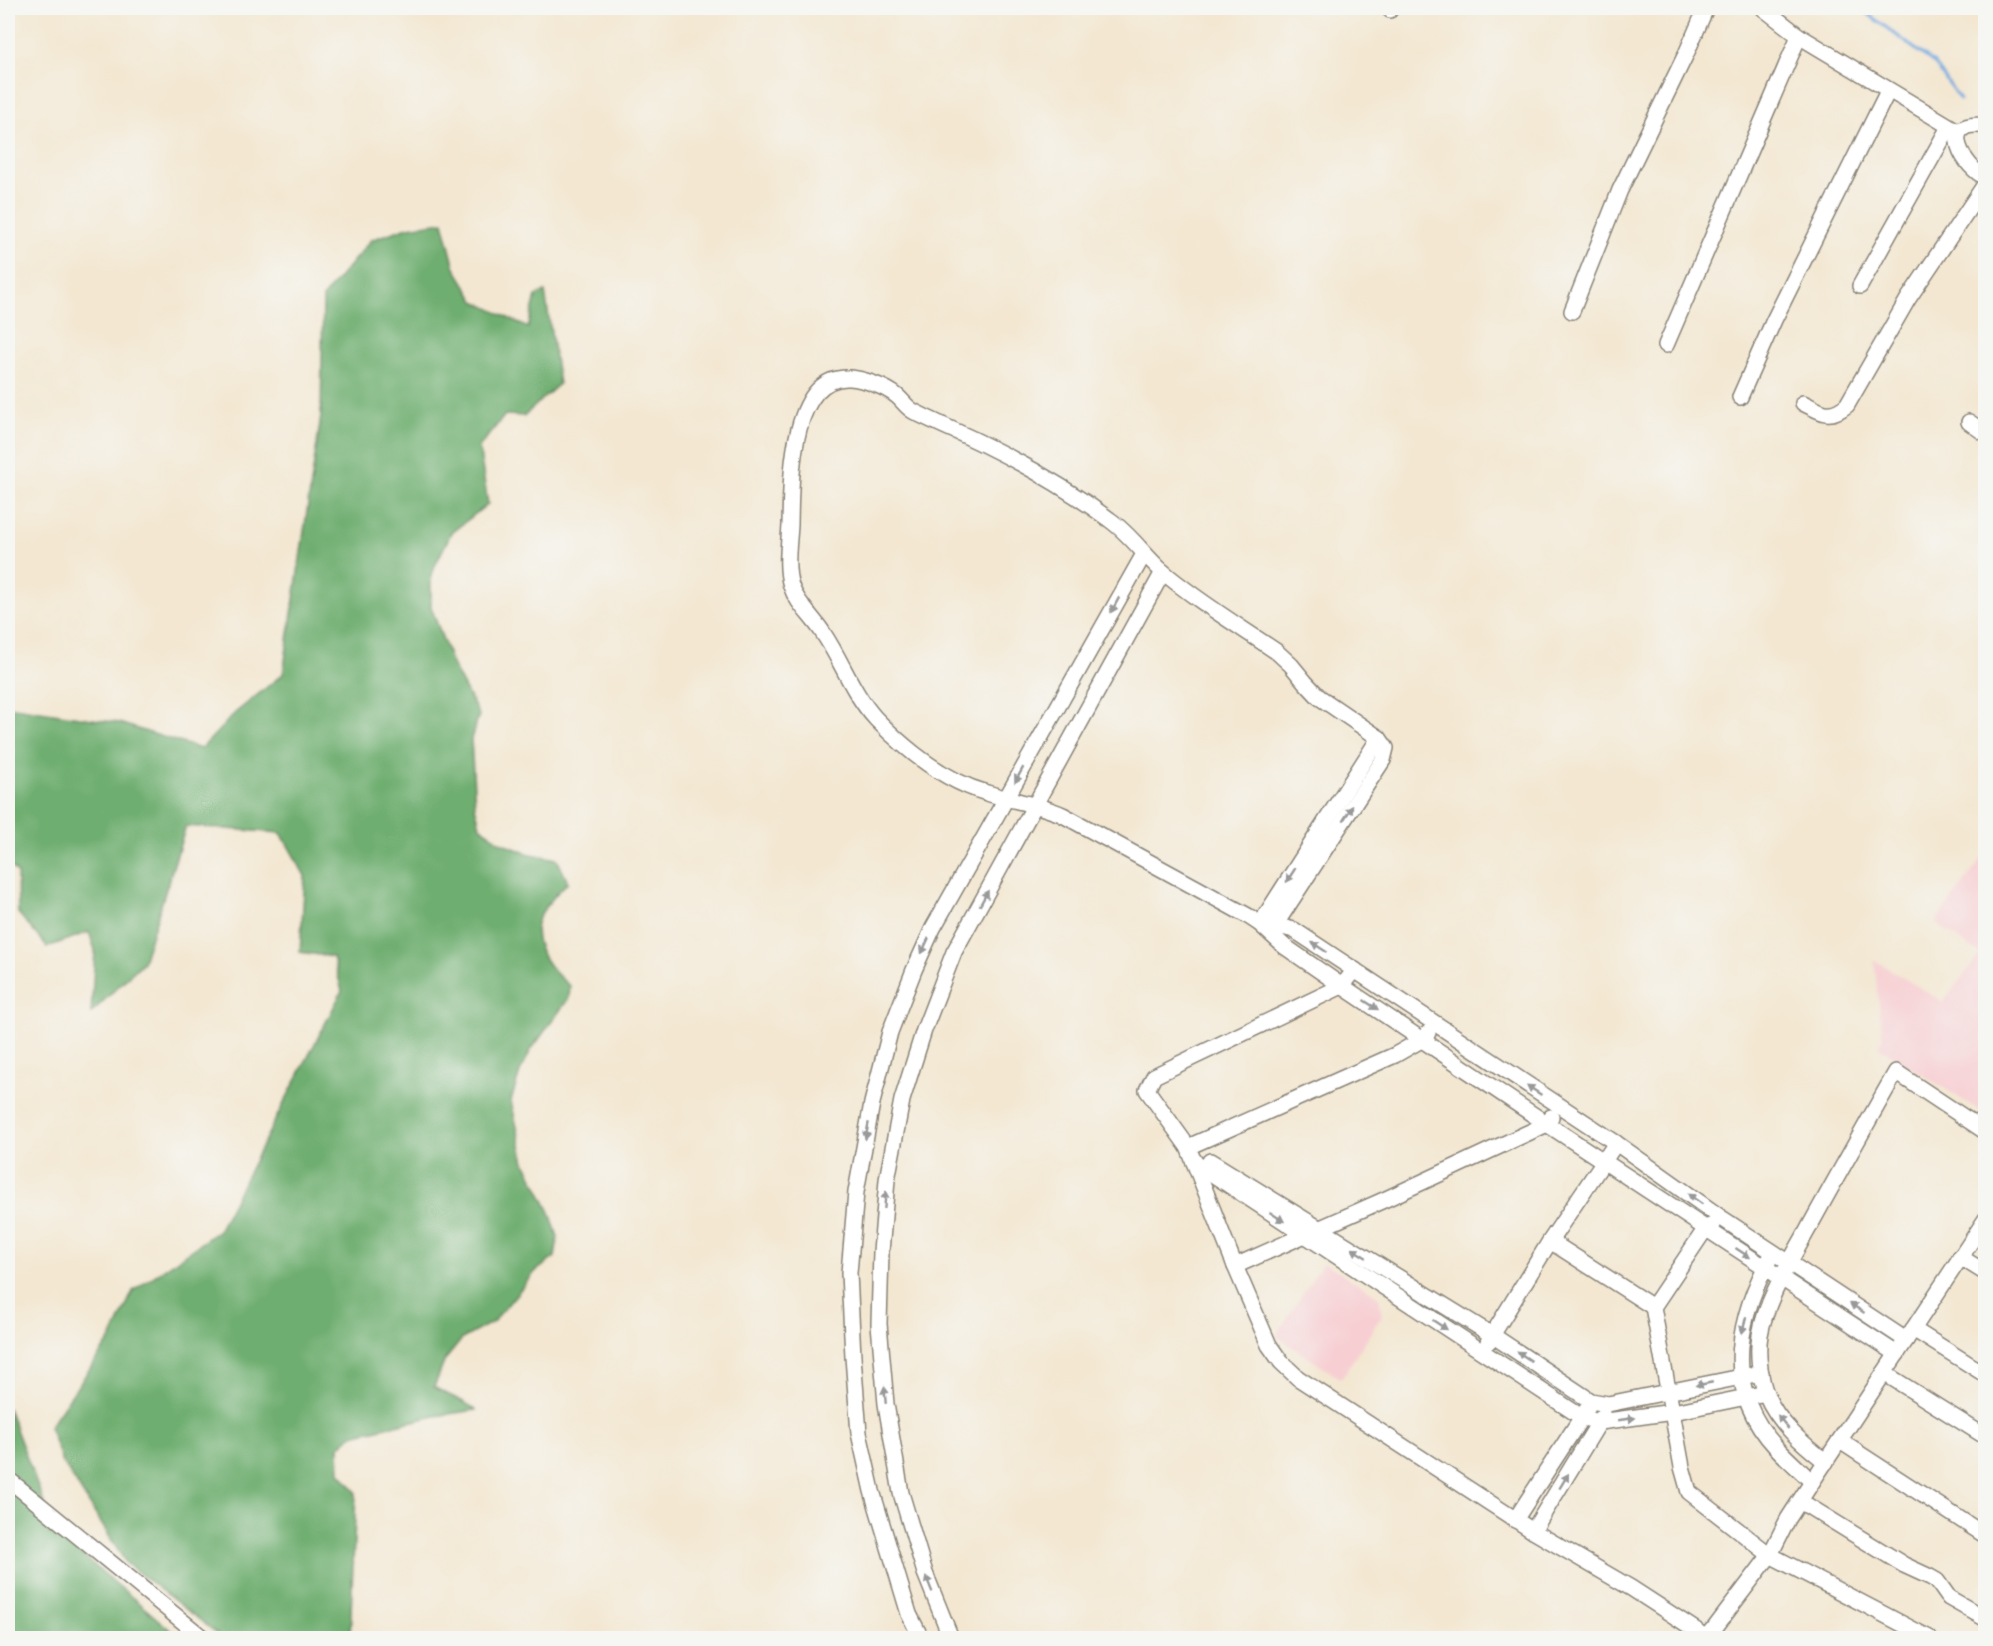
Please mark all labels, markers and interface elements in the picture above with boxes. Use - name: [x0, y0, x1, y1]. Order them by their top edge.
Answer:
- one-way arrow: [1110, 597, 1120, 614]
- one-way arrow: [1014, 767, 1024, 784]
- one-way arrow: [1342, 805, 1353, 821]
- one-way arrow: [1286, 867, 1297, 883]
- one-way arrow: [979, 889, 989, 906]
- one-way arrow: [920, 937, 929, 954]
- one-way arrow: [1311, 941, 1328, 952]
- one-way arrow: [1363, 999, 1379, 1010]
- one-way arrow: [1526, 1085, 1542, 1096]
- one-way arrow: [862, 1122, 871, 1141]
- one-way arrow: [880, 1191, 890, 1210]
- one-way arrow: [1688, 1193, 1704, 1205]
- one-way arrow: [1269, 1211, 1285, 1223]
- one-way arrow: [1351, 1247, 1367, 1258]
- one-way arrow: [1735, 1247, 1751, 1258]
- one-way arrow: [1849, 1302, 1865, 1313]
- one-way arrow: [1738, 1316, 1748, 1335]
- one-way arrow: [1432, 1319, 1448, 1330]
- one-way arrow: [1516, 1351, 1533, 1362]
- one-way arrow: [1694, 1380, 1713, 1389]
- one-way arrow: [880, 1385, 890, 1404]
- one-way arrow: [1618, 1414, 1637, 1423]
- one-way arrow: [1778, 1415, 1790, 1430]
- one-way arrow: [1558, 1473, 1569, 1489]
- one-way arrow: [924, 1575, 933, 1593]

